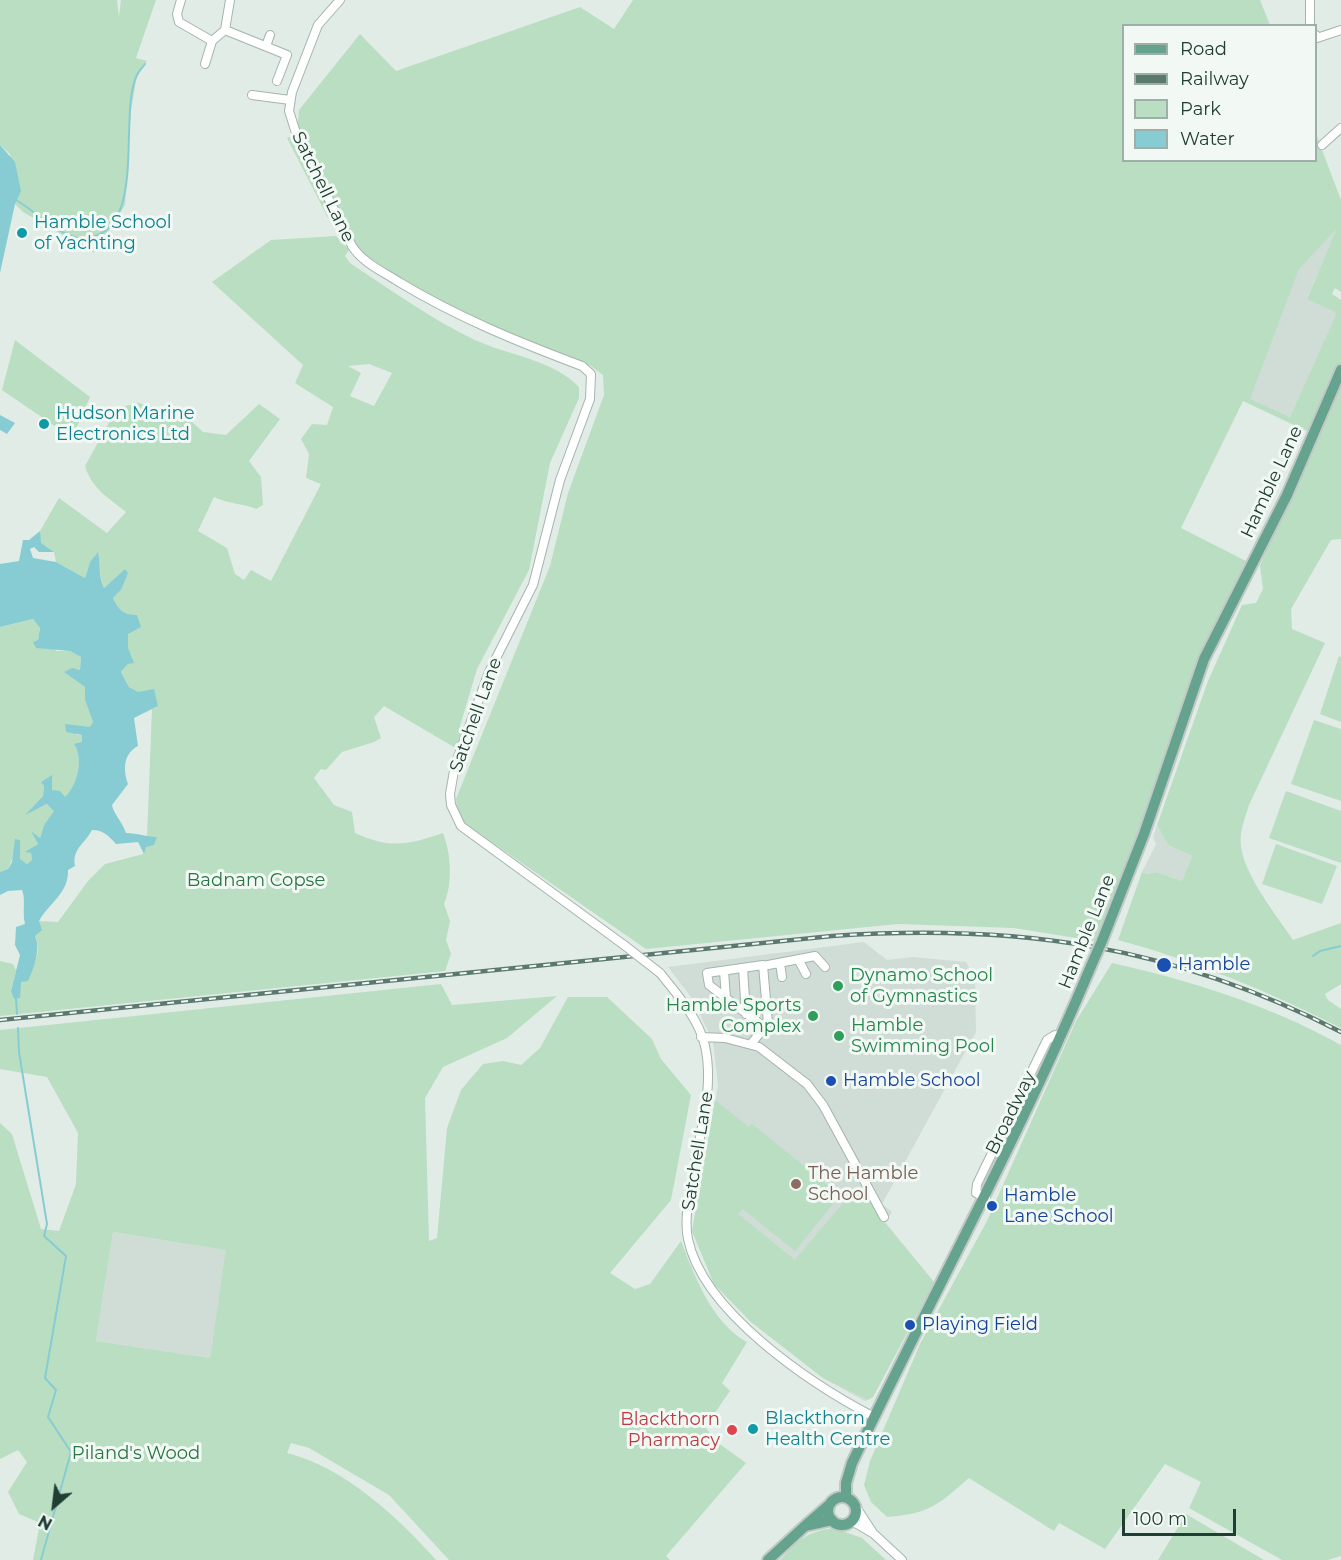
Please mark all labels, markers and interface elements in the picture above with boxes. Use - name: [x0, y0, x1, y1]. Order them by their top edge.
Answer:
- legend: [1122, 24, 1317, 162]
- text: Road: [1180, 38, 1227, 60]
- text: Railway: [1180, 68, 1249, 90]
- text: Park: [1180, 98, 1221, 120]
- street label: Satchell Lane: [287, 128, 359, 246]
- text: Water: [1180, 128, 1235, 150]
- place label: Hamble School of Yachting: [34, 212, 172, 254]
- marker: Hamble School of Yachting: [15, 226, 29, 240]
- place label: Hudson Marine Electronics Ltd: [56, 403, 195, 446]
- marker: Hudson Marine Electronics Ltd: [37, 417, 51, 431]
- street label: Hamble Lane: [1237, 422, 1307, 542]
- street label: Satchell Lane: [445, 655, 507, 775]
- park label: Badnam Copse: [187, 870, 325, 892]
- street label: Hamble Lane: [1054, 872, 1120, 992]
- place label: Hamble: [1178, 954, 1250, 976]
- marker: Hamble: [1155, 956, 1173, 974]
- place label: Dynamo School of Gymnastics: [850, 965, 993, 1008]
- marker: Dynamo School of Gymnastics: [831, 979, 845, 993]
- place label: Hamble Sports Complex: [666, 995, 801, 1038]
- marker: Hamble Sports Complex: [806, 1009, 820, 1023]
- place label: Hamble Swimming Pool: [851, 1015, 995, 1058]
- marker: Hamble Swimming Pool: [832, 1029, 846, 1043]
- street label: Broadway: [982, 1068, 1040, 1158]
- place label: Hamble School: [843, 1070, 981, 1092]
- marker: Hamble School: [824, 1074, 838, 1088]
- street label: Satchell Lane: [678, 1090, 718, 1212]
- place label: The Hamble School: [808, 1163, 918, 1206]
- marker: The Hamble School: [789, 1177, 803, 1191]
- place label: Hamble Lane School: [1004, 1185, 1114, 1228]
- marker: Hamble Lane School: [985, 1199, 999, 1213]
- place label: Playing Field: [922, 1314, 1038, 1336]
- marker: Playing Field: [903, 1318, 917, 1332]
- place label: Blackthorn Health Centre: [765, 1408, 890, 1450]
- place label: Blackthorn Pharmacy: [620, 1409, 720, 1452]
- marker: Blackthorn Health Centre: [746, 1422, 760, 1436]
- marker: Blackthorn Pharmacy: [725, 1423, 739, 1437]
- park label: Piland's Wood: [72, 1443, 200, 1465]
- north arrow: [24, 1476, 84, 1536]
- scale bar: [1125, 1497, 1239, 1535]
- text: 100 m: [1133, 1508, 1187, 1530]
- text: N: [35, 1511, 55, 1534]

